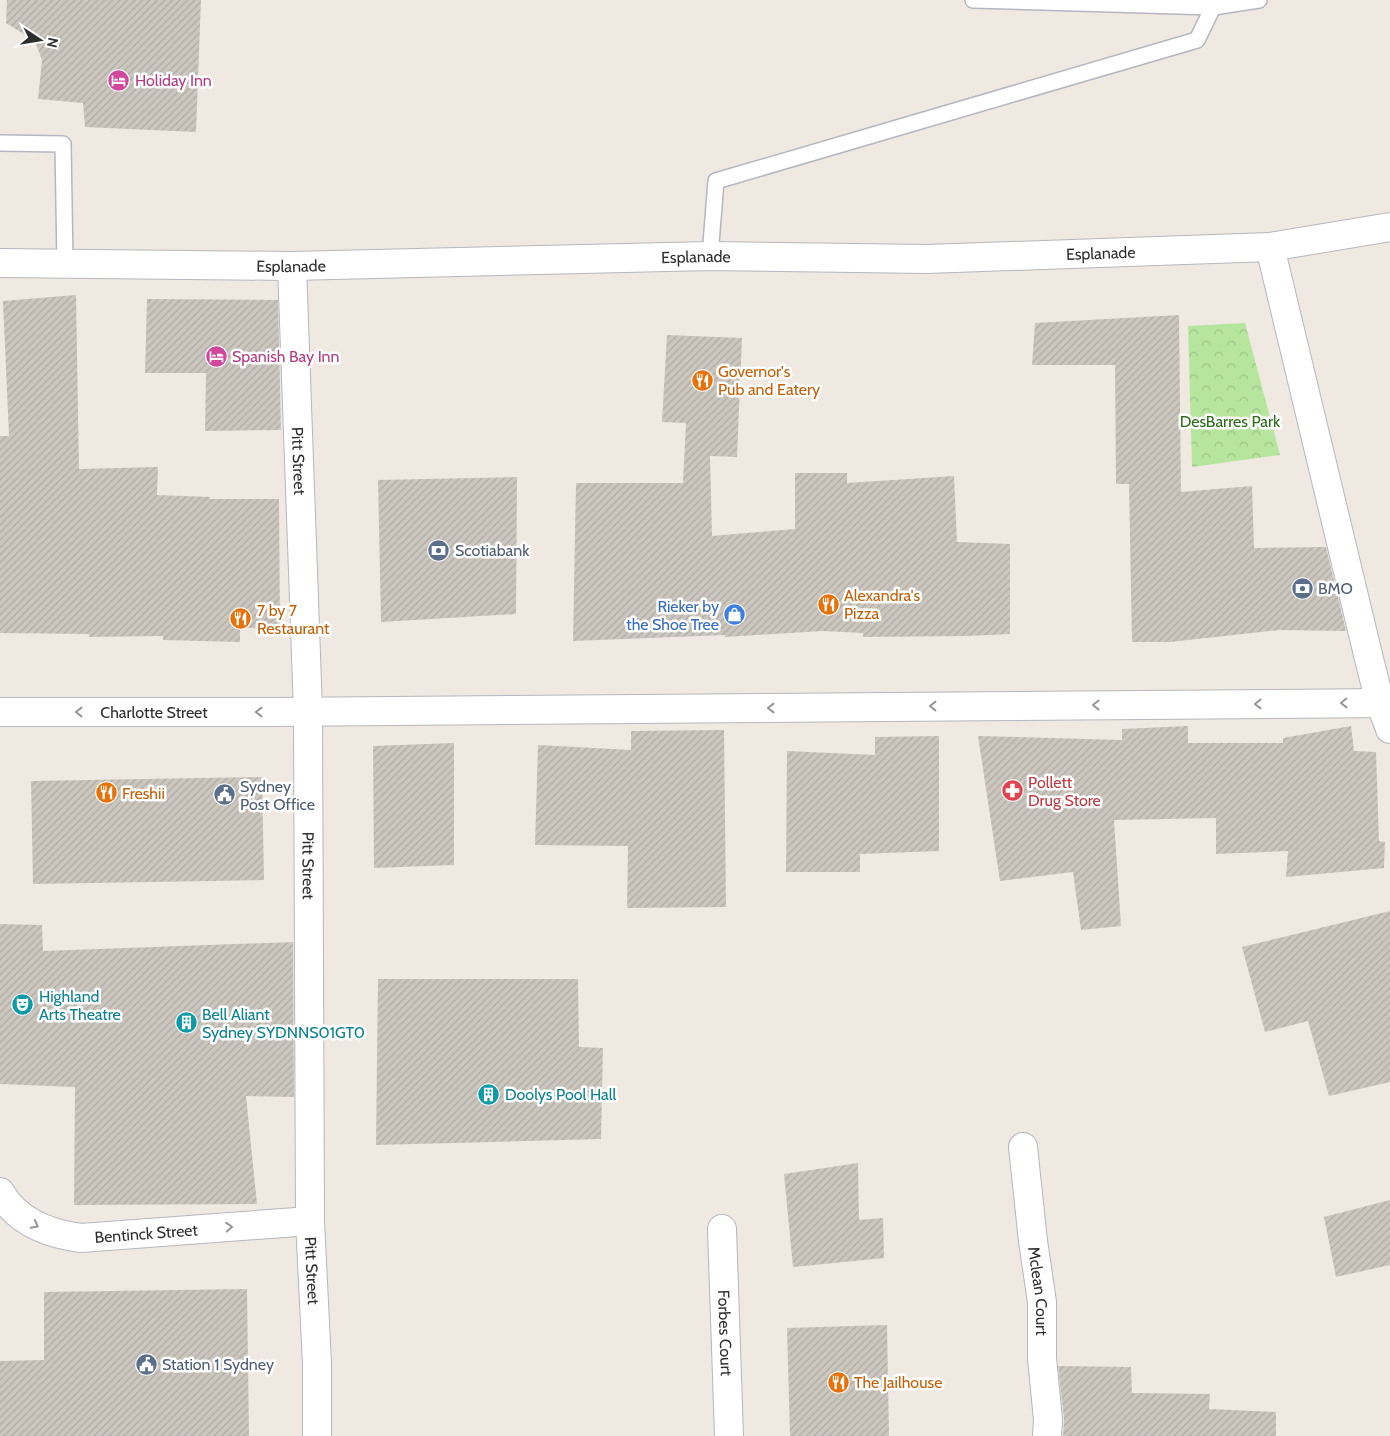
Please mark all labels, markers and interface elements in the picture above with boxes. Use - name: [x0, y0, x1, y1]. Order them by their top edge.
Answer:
- north arrow: [15, 15, 65, 65]
- text: N: [43, 36, 63, 49]
- hotel icon: Holiday Inn: [107, 68, 131, 92]
- place label: Holiday Inn: [135, 71, 212, 90]
- street label: Esplanade: [1066, 243, 1136, 264]
- street label: Esplanade: [661, 247, 731, 267]
- street label: Esplanade: [256, 256, 326, 276]
- hotel icon: Spanish Bay Inn: [204, 344, 228, 368]
- place label: Spanish Bay Inn: [232, 347, 340, 366]
- place label: Governor's Pub and Eatery: [718, 362, 820, 399]
- restaurant icon: Governor's Pub and Eatery: [690, 368, 714, 392]
- park label: DesBarres Park: [1180, 412, 1281, 431]
- street label: Pitt Street: [288, 427, 309, 496]
- bank icon: Scotiabank: [427, 538, 451, 562]
- place label: Scotiabank: [455, 541, 530, 560]
- bank icon: BMO: [1290, 576, 1314, 600]
- place label: BMO: [1318, 579, 1353, 598]
- place label: Alexandra's Pizza: [844, 586, 920, 623]
- restaurant icon: Alexandra's Pizza: [816, 592, 840, 616]
- place label: Rieker by the Shoe Tree: [626, 597, 719, 634]
- place label: 7 by 7 Restaurant: [257, 601, 330, 638]
- shop icon: Rieker by the Shoe Tree: [723, 603, 747, 627]
- restaurant icon: 7 by 7 Restaurant: [229, 607, 253, 631]
- one-way arrow: [1339, 698, 1347, 708]
- one-way arrow: [1254, 699, 1262, 709]
- one-way arrow: [1091, 700, 1099, 710]
- one-way arrow: [929, 701, 936, 711]
- one-way arrow: [766, 702, 774, 713]
- street label: Charlotte Street: [100, 703, 208, 722]
- one-way arrow: [75, 707, 83, 717]
- one-way arrow: [255, 707, 263, 717]
- place label: Pollett Drug Store: [1028, 773, 1101, 810]
- place label: Sydney Post Office: [240, 777, 315, 814]
- pharmacy icon: Pollett Drug Store: [1000, 779, 1024, 803]
- restaurant icon: Freshii: [94, 781, 118, 805]
- public building icon: Sydney Post Office: [212, 783, 236, 807]
- place label: Freshii: [122, 784, 165, 803]
- street label: Pitt Street: [298, 832, 318, 900]
- place label: Highland Arts Theatre: [39, 987, 121, 1024]
- theatre icon: Highland Arts Theatre: [11, 993, 35, 1017]
- place label: Bell Aliant Sydney SYDNNS01GT0: [202, 1005, 365, 1042]
- building icon: Bell Aliant Sydney SYDNNS01GT0: [174, 1011, 198, 1035]
- building icon: Doolys Pool Hall: [477, 1082, 501, 1106]
- place label: Doolys Pool Hall: [505, 1085, 617, 1104]
- one-way arrow: [29, 1219, 38, 1229]
- street label: Bentinck Street: [94, 1220, 199, 1247]
- one-way arrow: [226, 1222, 234, 1233]
- street label: Pitt Street: [301, 1236, 323, 1306]
- street label: Mclean Court: [1024, 1245, 1051, 1336]
- street label: Forbes Court: [714, 1290, 736, 1377]
- public building icon: Station 1 Sydney: [134, 1352, 158, 1376]
- place label: Station 1 Sydney: [162, 1355, 274, 1374]
- restaurant icon: The Jailhouse: [826, 1370, 850, 1394]
- place label: The Jailhouse: [854, 1373, 942, 1392]

